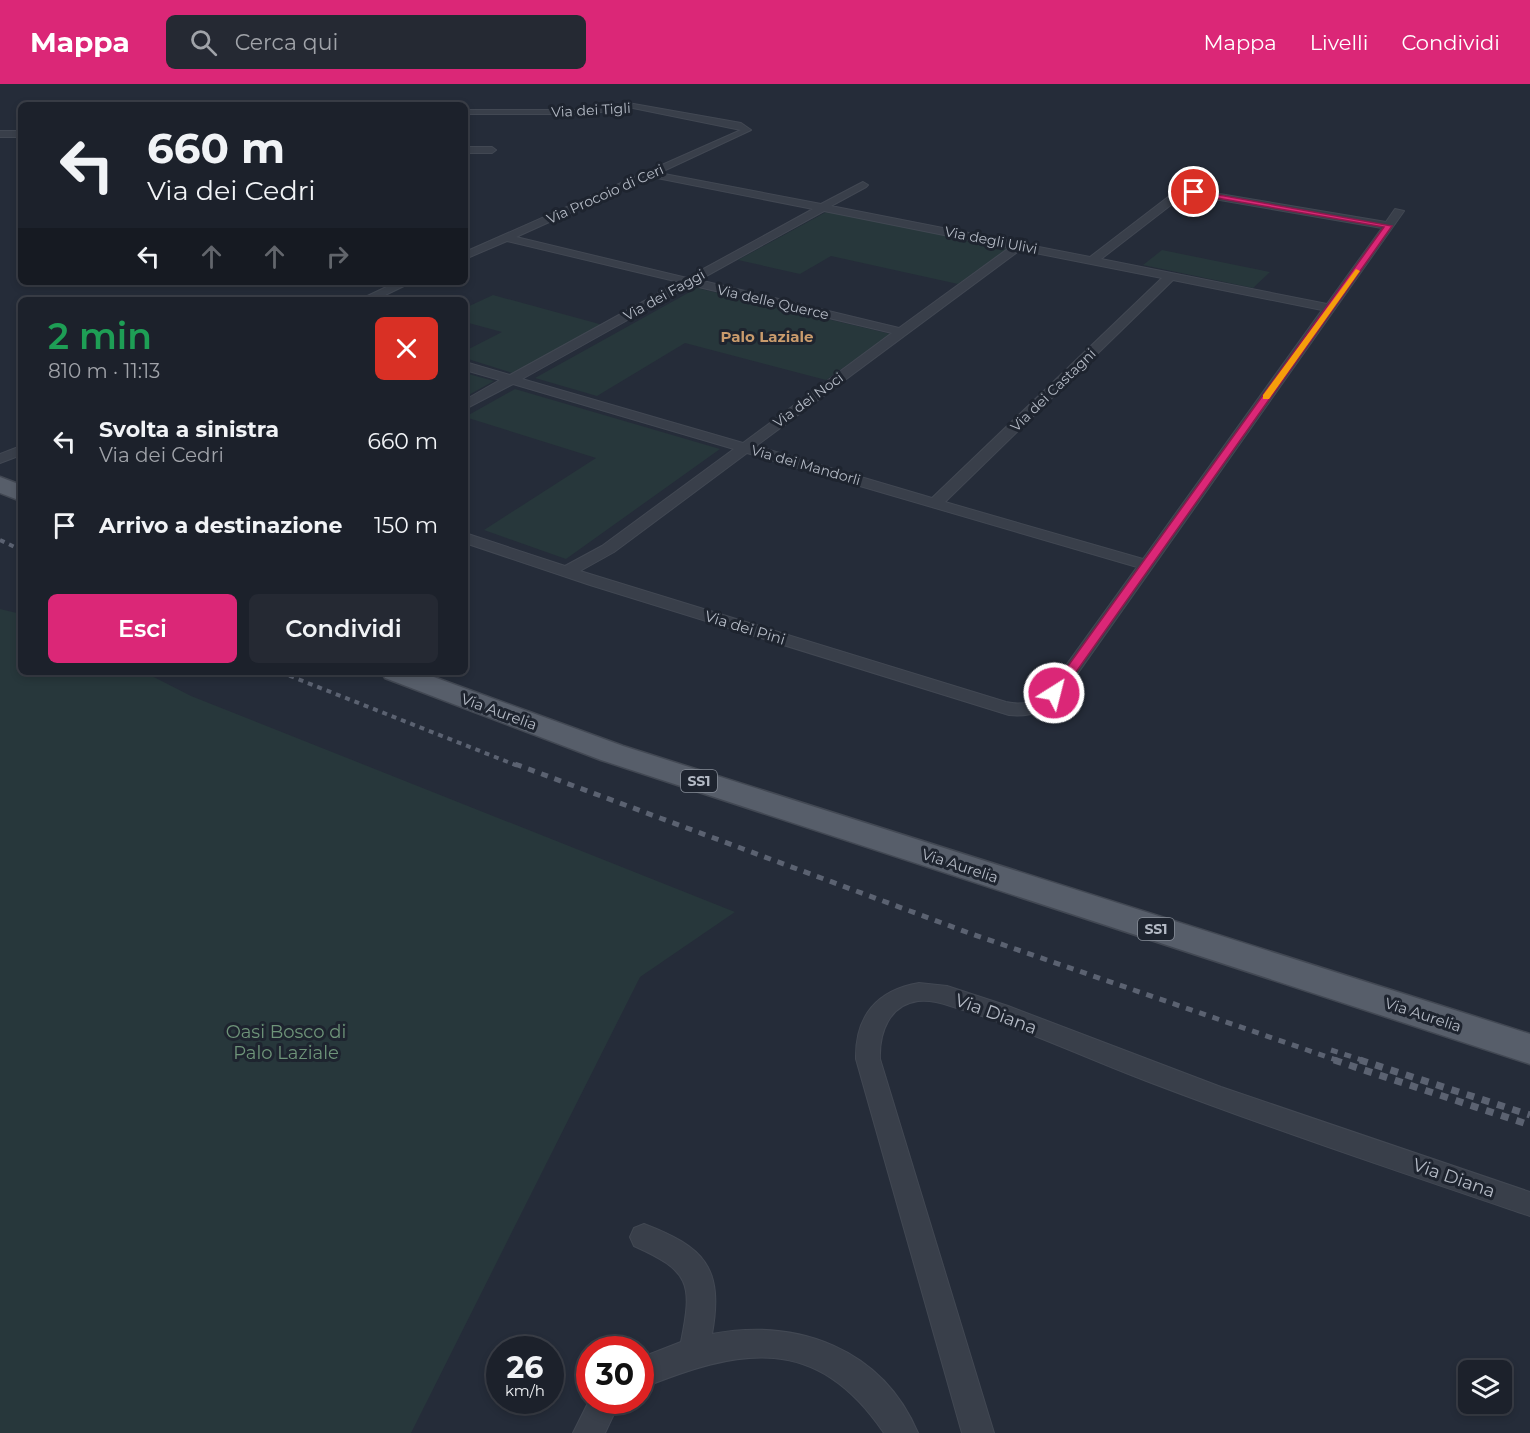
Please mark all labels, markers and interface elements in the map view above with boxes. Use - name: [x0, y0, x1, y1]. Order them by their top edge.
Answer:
- search box: [166, 15, 586, 69]
- text: Mappa: [30, 25, 130, 59]
- icon: search: [187, 26, 220, 59]
- text: Cerca qui: [235, 29, 338, 56]
- text: Mappa: [1203, 30, 1277, 55]
- text: Livelli: [1310, 30, 1368, 55]
- text: Condividi: [1401, 30, 1500, 55]
- street label: Via dei Tigli: [551, 99, 631, 121]
- text: 660 m: [147, 122, 285, 174]
- icon: left: [48, 126, 126, 204]
- street label: Via Procoio di Ceri: [544, 160, 666, 228]
- pin: [1168, 166, 1219, 217]
- text: Via dei Cedri: [147, 174, 316, 207]
- icon: arrive: [1177, 175, 1210, 208]
- street label: Via degli Ulivi: [943, 222, 1039, 258]
- icon: left: [132, 240, 165, 273]
- icon: ahead: [195, 240, 228, 273]
- icon: ahead: [258, 240, 291, 273]
- icon: right: [321, 240, 354, 273]
- street label: Via dei Faggi: [620, 265, 708, 325]
- street label: Via delle Querce: [715, 280, 831, 324]
- text: 2 min: [48, 314, 152, 358]
- button: close: [375, 317, 438, 380]
- district label: Palo Laziale: [721, 327, 813, 346]
- street label: Via dei Castagni: [1006, 345, 1100, 435]
- text: 810 m · 11:13: [48, 359, 160, 383]
- street label: Via dei Noci: [769, 369, 847, 431]
- text: Svolta a sinistra: [99, 416, 279, 443]
- icon: left: [48, 425, 81, 458]
- text: 660 m: [368, 428, 438, 455]
- street label: Via dei Mandorli: [749, 441, 863, 489]
- text: Via dei Cedri: [99, 443, 224, 467]
- icon: arrive: [48, 509, 81, 542]
- text: Arrivo a destinazione: [99, 512, 342, 539]
- text: 150 m: [374, 512, 438, 539]
- button: Esci: [48, 594, 237, 663]
- button: Condividi: [249, 594, 438, 663]
- street label: Via dei Pini: [703, 606, 788, 649]
- position arrow: [1022, 661, 1086, 725]
- street label: Via Aurelia: [459, 689, 540, 734]
- road number: SS1: [681, 770, 717, 792]
- street label: Via Aurelia: [919, 844, 1001, 887]
- road number: SS1: [1138, 918, 1174, 940]
- street label: Via Diana: [952, 989, 1040, 1039]
- street label: Via Aurelia: [1382, 993, 1464, 1036]
- park label: Oasi Bosco di Palo Laziale: [226, 1021, 346, 1064]
- street label: Via Diana: [1410, 1154, 1498, 1202]
- speed limit sign: 30: [576, 1336, 654, 1414]
- text: 26: [507, 1349, 543, 1386]
- map controls: [1458, 1360, 1512, 1414]
- button: layers: [1458, 1360, 1512, 1414]
- text: km/h: [505, 1381, 545, 1400]

